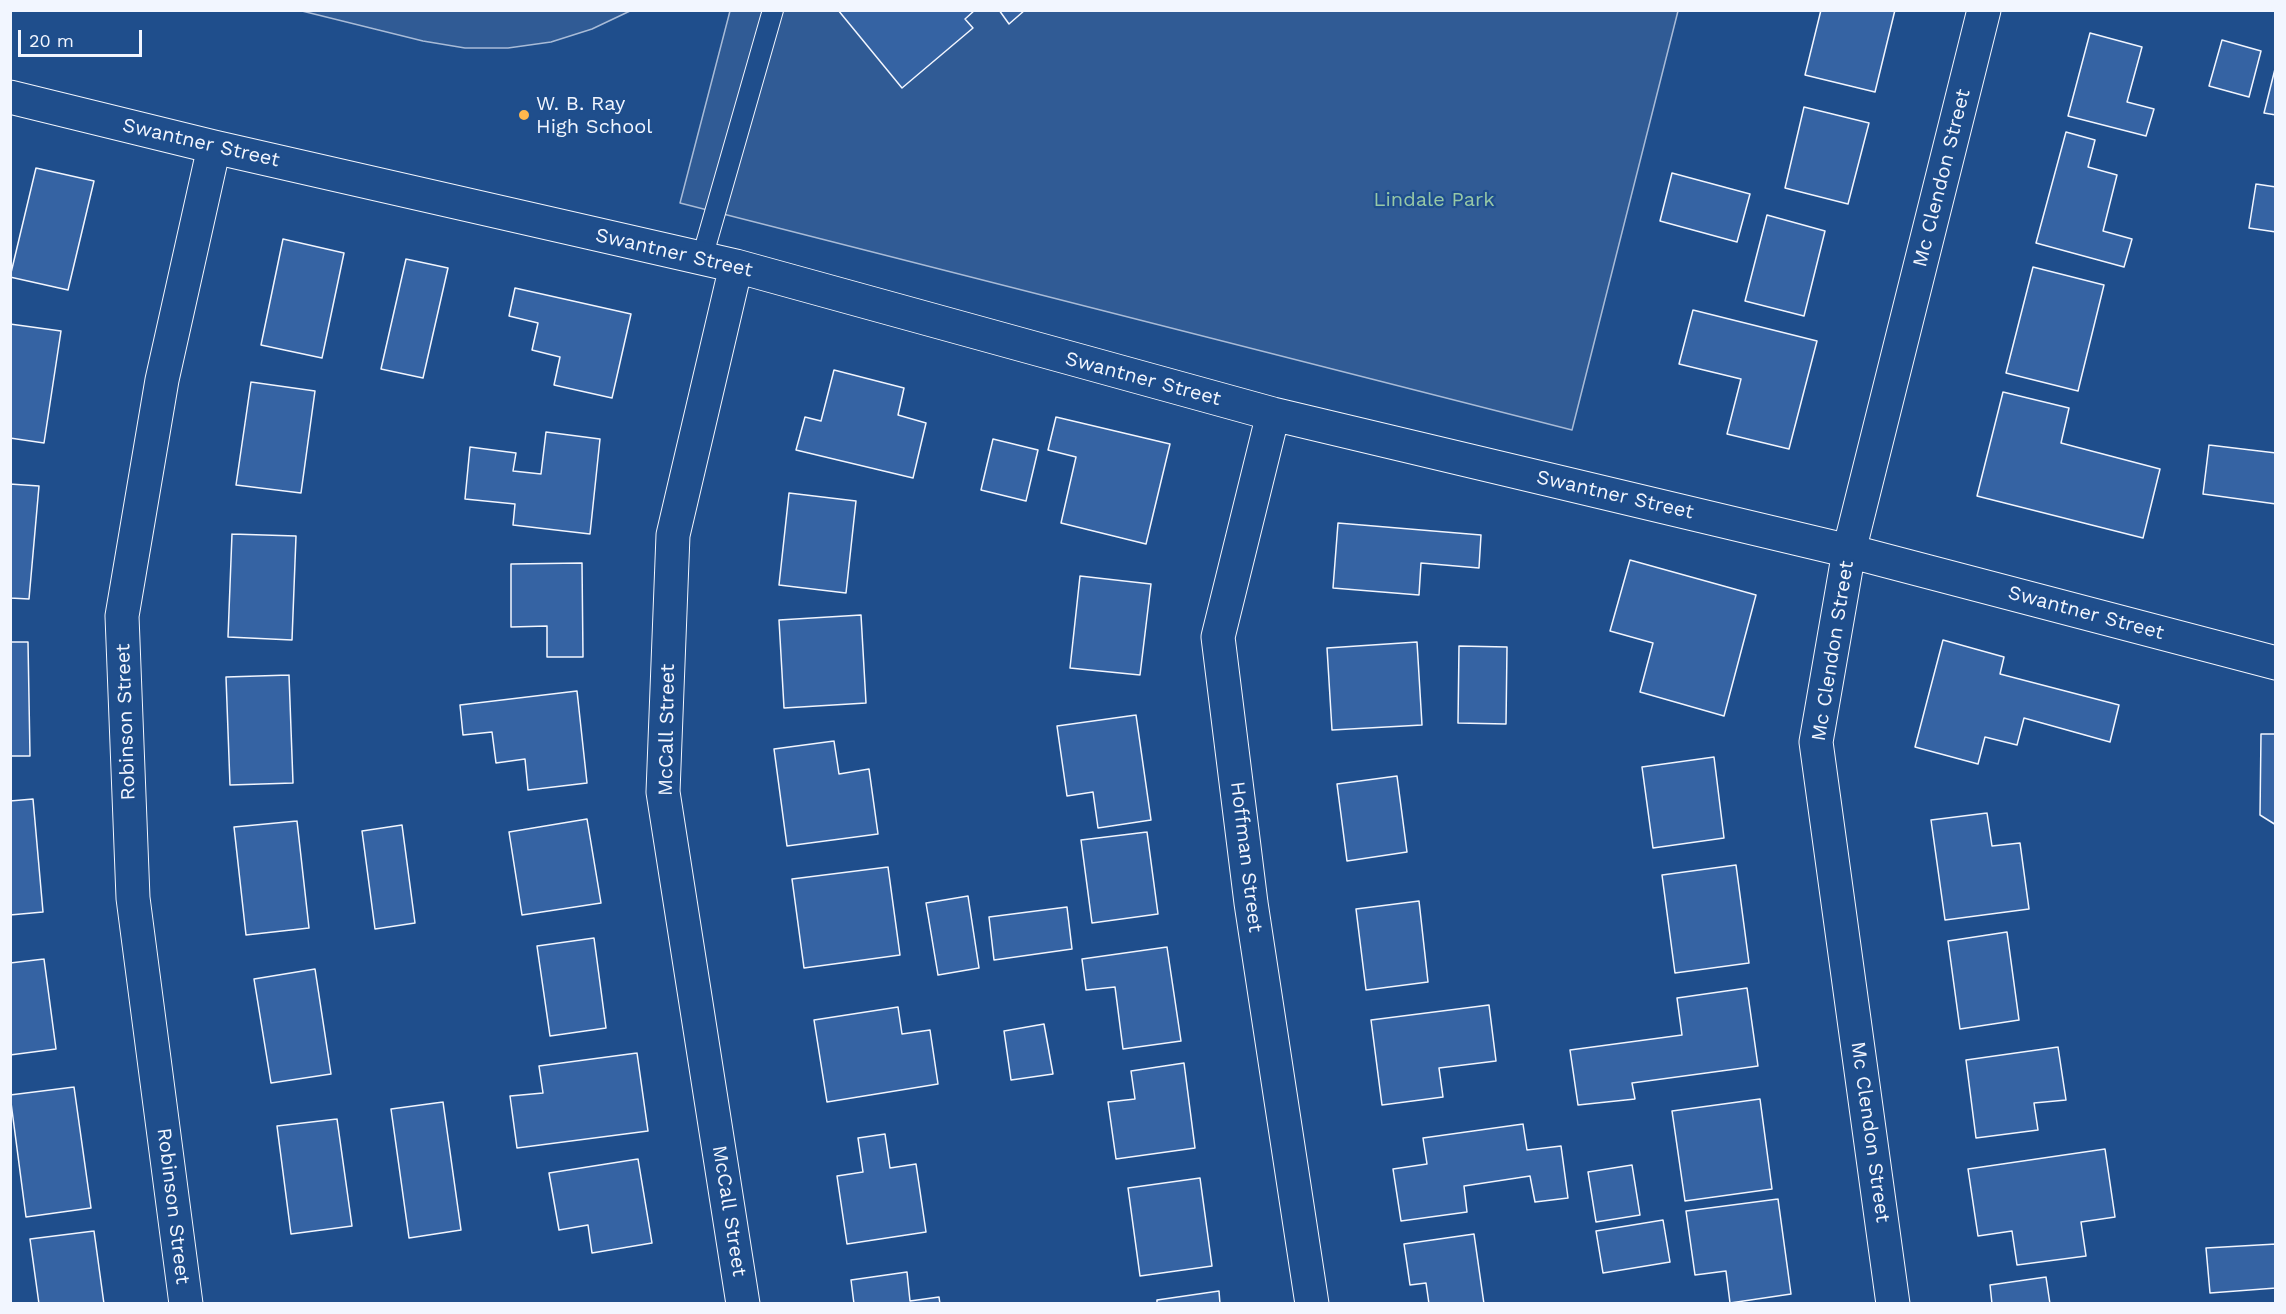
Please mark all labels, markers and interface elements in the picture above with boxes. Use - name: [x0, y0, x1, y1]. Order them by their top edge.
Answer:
- scale bar: [21, 18, 146, 56]
- text: 20 m: [29, 30, 74, 51]
- street label: Mc Clendon Street: [1908, 86, 1976, 270]
- place label: W. B. Ray High School: [536, 92, 652, 139]
- marker: W. B. Ray High School: [517, 108, 531, 122]
- street label: Swantner Street: [120, 113, 282, 173]
- park label: Lindale Park: [1373, 188, 1495, 212]
- street label: Swantner Street: [593, 223, 755, 283]
- street label: Swantner Street: [1062, 347, 1224, 411]
- street label: Swantner Street: [1534, 465, 1696, 525]
- street label: Mc Clendon Street: [1807, 559, 1859, 743]
- street label: Swantner Street: [2005, 581, 2167, 645]
- street label: Robinson Street: [111, 643, 141, 801]
- street label: McCall Street: [654, 664, 680, 796]
- street label: Hoffman Street: [1225, 780, 1267, 934]
- street label: Mc Clendon Street: [1845, 1040, 1895, 1224]
- street label: Robinson Street: [152, 1127, 194, 1285]
- street label: McCall Street: [707, 1144, 751, 1278]

